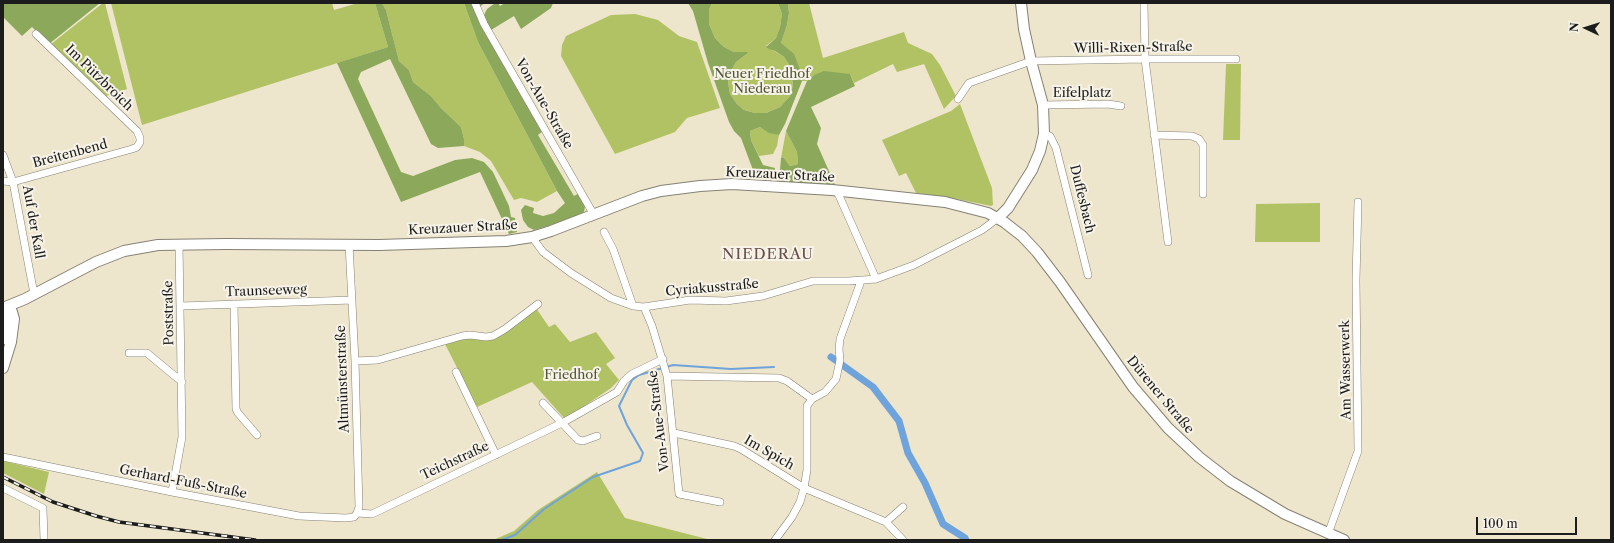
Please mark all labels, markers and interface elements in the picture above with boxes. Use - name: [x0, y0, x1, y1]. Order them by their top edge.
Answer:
- north arrow: [1566, 8, 1606, 48]
- text: N: [1567, 22, 1581, 32]
- street label: Willi-Rixen-Straße: [1073, 39, 1193, 57]
- street label: Im Pützbroich: [62, 42, 136, 114]
- street label: Von-Aue-Straße: [512, 56, 576, 152]
- park label: Neuer Friedhof Niederau: [714, 66, 810, 97]
- street label: Eifelplatz: [1053, 85, 1111, 101]
- street label: Breitenbend: [31, 137, 109, 171]
- street label: Duffesbach: [1066, 163, 1098, 235]
- street label: Kreuzauer Straße: [725, 164, 835, 186]
- street label: Auf der Kall: [19, 184, 47, 260]
- street label: Kreuzauer Straße: [408, 217, 518, 239]
- district label: NIEDERAU: [722, 246, 814, 264]
- street label: Cyriakusstraße: [665, 276, 759, 300]
- street label: Poststraße: [161, 280, 177, 346]
- street label: Traunseeweg: [225, 282, 307, 300]
- street label: Am Wasserwerk: [1337, 320, 1355, 420]
- street label: Altmünsterstraße: [333, 325, 353, 433]
- street label: Dürener Straße: [1123, 353, 1197, 437]
- park label: Friedhof: [544, 367, 598, 383]
- street label: Von-Aue-Straße: [645, 370, 673, 472]
- street label: Im Spich: [741, 432, 797, 474]
- street label: Teichstraße: [418, 438, 492, 484]
- street label: Gerhard-Fuß-Straße: [118, 462, 248, 502]
- scale bar: [1478, 509, 1579, 535]
- text: 100 m: [1483, 516, 1518, 531]

